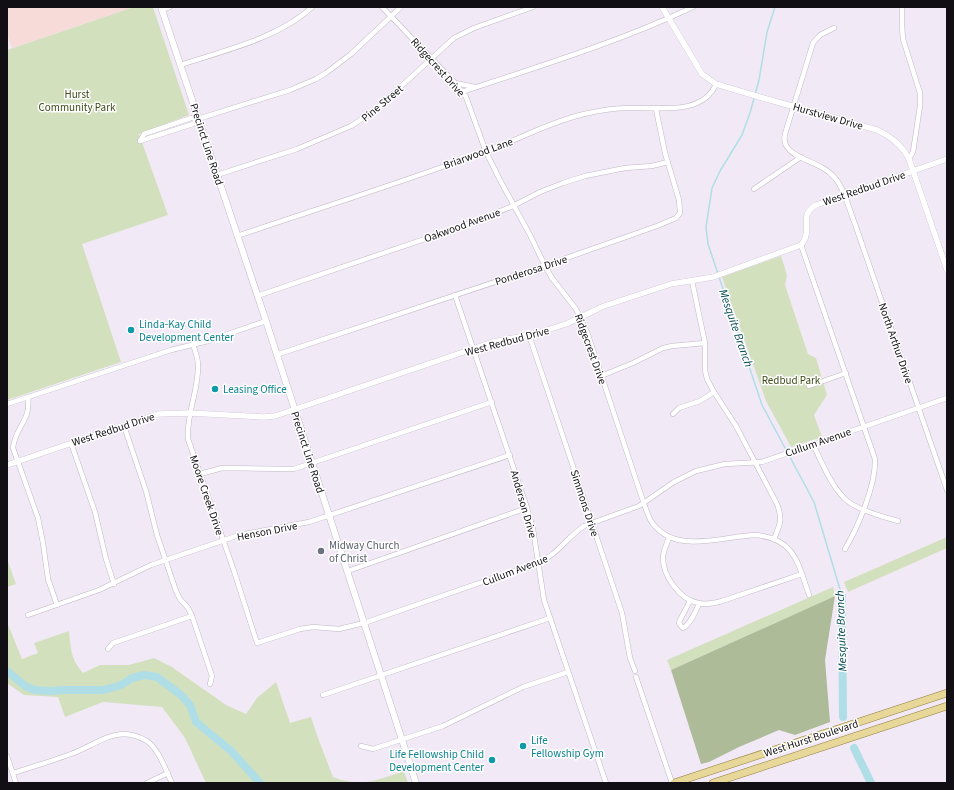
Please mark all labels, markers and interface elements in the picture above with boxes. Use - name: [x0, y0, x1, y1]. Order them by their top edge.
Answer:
- street label: Ridgecrest Drive: [407, 35, 468, 100]
- street label: Pine Street: [358, 81, 407, 125]
- park label: Hurst Community Park: [39, 87, 116, 115]
- street label: Hurstview Drive: [791, 99, 865, 134]
- street label: Precinct Line Road: [186, 101, 227, 187]
- street label: Briarwood Lane: [441, 134, 516, 173]
- street label: West Redbud Drive: [821, 167, 908, 210]
- street label: Oakwood Avenue: [422, 205, 503, 246]
- street label: Ponderosa Drive: [493, 252, 570, 289]
- water label: Mesquite Branch: [714, 287, 757, 369]
- street label: North Arthur Drive: [875, 301, 916, 386]
- street label: Ridgecrest Drive: [571, 312, 610, 387]
- place label: Linda-Kay Child Development Center: [139, 317, 234, 345]
- street label: West Redbud Drive: [463, 323, 551, 360]
- marker: Linda-Kay Child Development Center: [126, 325, 136, 335]
- park label: Redbud Park: [762, 373, 821, 388]
- place label: Leasing Office: [223, 382, 287, 397]
- marker: Leasing Office: [210, 384, 220, 394]
- street label: West Redbud Drive: [70, 409, 157, 450]
- street label: Precinct Line Road: [287, 409, 328, 495]
- street label: Cullum Avenue: [783, 424, 854, 461]
- street label: Moore Creek Drive: [186, 453, 227, 538]
- street label: Anderson Drive: [507, 468, 541, 540]
- street label: Simmons Drive: [567, 468, 603, 539]
- street label: Henson Drive: [236, 518, 299, 545]
- place label: Midway Church of Christ: [329, 538, 399, 566]
- marker: Midway Church of Christ: [316, 546, 326, 556]
- street label: Cullum Avenue: [480, 551, 551, 590]
- water label: Mesquite Branch: [832, 590, 851, 672]
- street label: West Hurst Boulevard: [762, 716, 860, 761]
- place label: Life Fellowship Gym: [531, 733, 604, 761]
- marker: Life Fellowship Gym: [518, 741, 528, 751]
- place label: Life Fellowship Child Development Center: [389, 747, 484, 775]
- marker: Life Fellowship Child Development Center: [487, 755, 497, 765]

